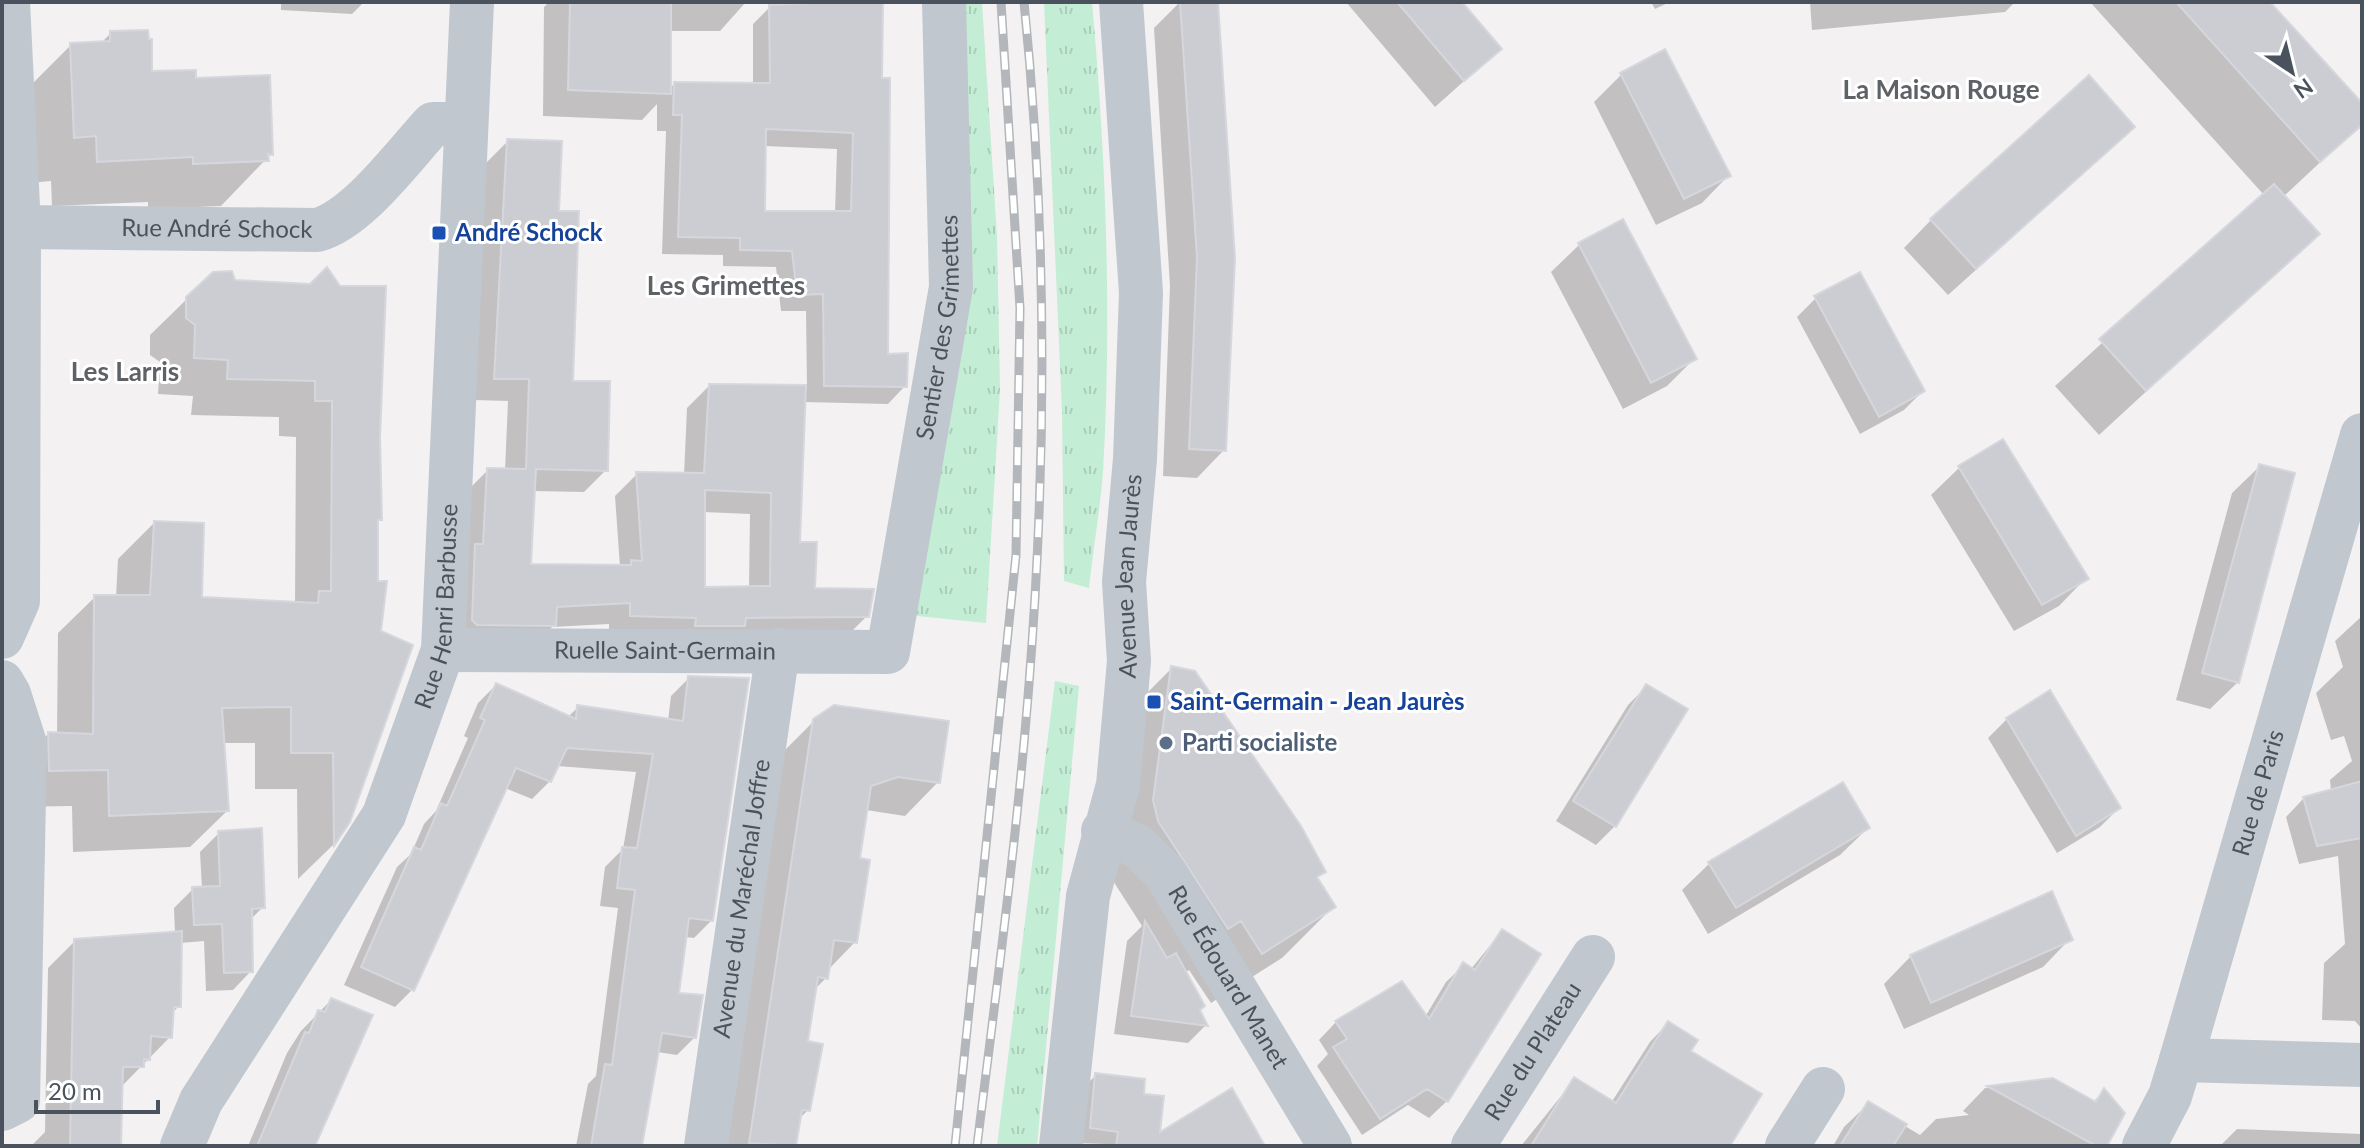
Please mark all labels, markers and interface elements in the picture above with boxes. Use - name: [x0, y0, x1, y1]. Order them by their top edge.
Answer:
- north arrow: [2252, 32, 2332, 112]
- district label: La Maison Rouge: [1842, 73, 2040, 105]
- text: N: [2289, 73, 2318, 105]
- street label: Rue André Schock: [121, 212, 314, 243]
- street label: Sentier des Grimettes: [909, 215, 964, 442]
- place label: André Schock: [454, 217, 603, 246]
- marker: André Schock: [430, 224, 448, 242]
- district label: Les Grimettes: [647, 269, 805, 301]
- district label: Les Larris: [71, 355, 179, 387]
- street label: Avenue Jean Jaurès: [1108, 473, 1147, 679]
- street label: Rue Henri Barbusse: [407, 503, 463, 712]
- street label: Ruelle Saint-Germain: [554, 634, 776, 664]
- place label: Saint-Germain - Jean Jaurès: [1170, 686, 1465, 715]
- marker: Saint-Germain - Jean Jaurès: [1145, 693, 1163, 711]
- street label: Rue de Paris: [2225, 726, 2289, 859]
- place label: Parti socialiste: [1182, 727, 1338, 756]
- marker: Parti socialiste: [1157, 734, 1175, 752]
- street label: Avenue du Maréchal Joffre: [706, 757, 775, 1040]
- street label: Rue Édouard Manet: [1163, 880, 1296, 1074]
- street label: Rue du Plateau: [1477, 976, 1586, 1125]
- scale bar: [36, 1064, 158, 1114]
- text: 20 m: [48, 1076, 102, 1105]

